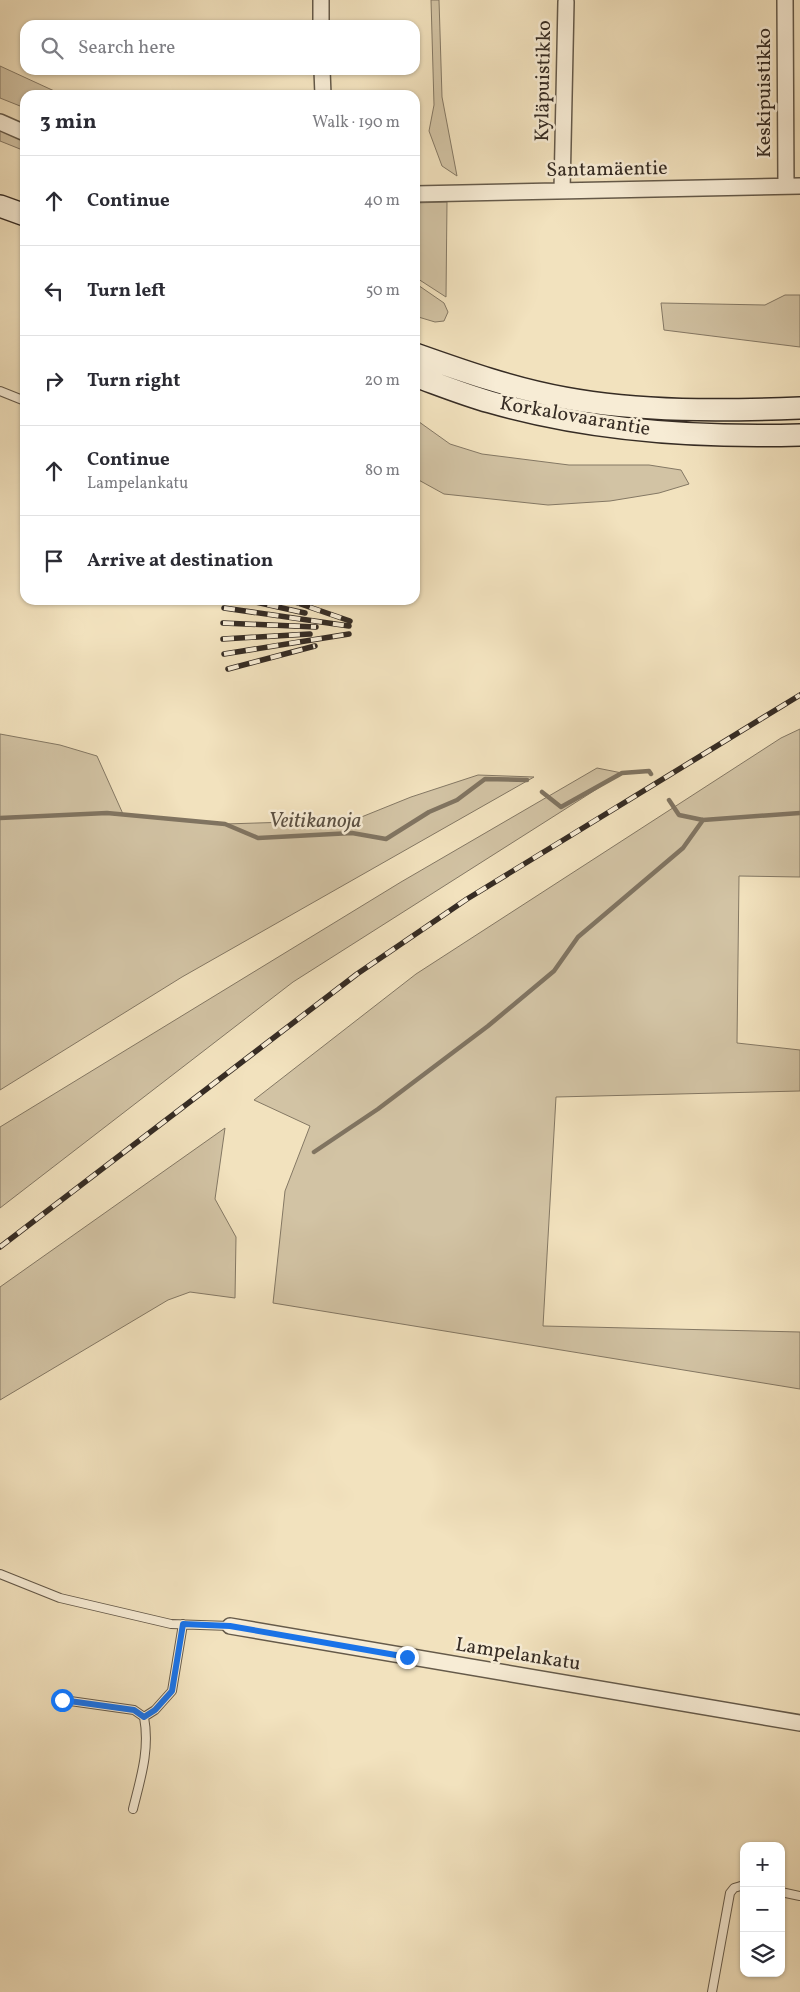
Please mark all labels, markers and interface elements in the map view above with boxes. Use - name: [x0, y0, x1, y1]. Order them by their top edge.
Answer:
- search box: [20, 20, 420, 75]
- street label: Kyläpuistikko: [529, 20, 559, 142]
- street label: Keskipuistikko: [751, 28, 779, 158]
- icon: search: [38, 34, 66, 62]
- text: Search here: [78, 35, 175, 61]
- text: 3 min: [40, 108, 96, 137]
- text: Walk · 190 m: [312, 112, 400, 134]
- street label: Santamäentie: [546, 155, 668, 185]
- icon: ahead: [40, 187, 68, 215]
- text: Continue: [87, 188, 170, 214]
- text: 40 m: [364, 190, 400, 212]
- icon: left: [40, 277, 68, 305]
- text: Turn left: [87, 278, 166, 304]
- text: 50 m: [366, 280, 400, 302]
- icon: right: [40, 367, 68, 395]
- text: Turn right: [87, 368, 180, 394]
- text: 20 m: [365, 370, 400, 392]
- street label: Korkalovaarantie: [498, 390, 652, 444]
- text: Continue: [87, 447, 170, 473]
- icon: ahead: [40, 457, 68, 485]
- text: 80 m: [365, 460, 400, 482]
- text: Lampelankatu: [87, 473, 188, 495]
- icon: arrive: [40, 547, 68, 575]
- text: Arrive at destination: [87, 548, 273, 574]
- water label: Veitikanoja: [269, 807, 361, 836]
- street label: Lampelankatu: [453, 1631, 583, 1679]
- route end: [396, 1646, 419, 1669]
- route start: [51, 1689, 74, 1712]
- map controls: [740, 1842, 785, 1977]
- button: +: [740, 1842, 785, 1887]
- button: −: [740, 1887, 785, 1932]
- button: layers: [740, 1932, 785, 1977]

